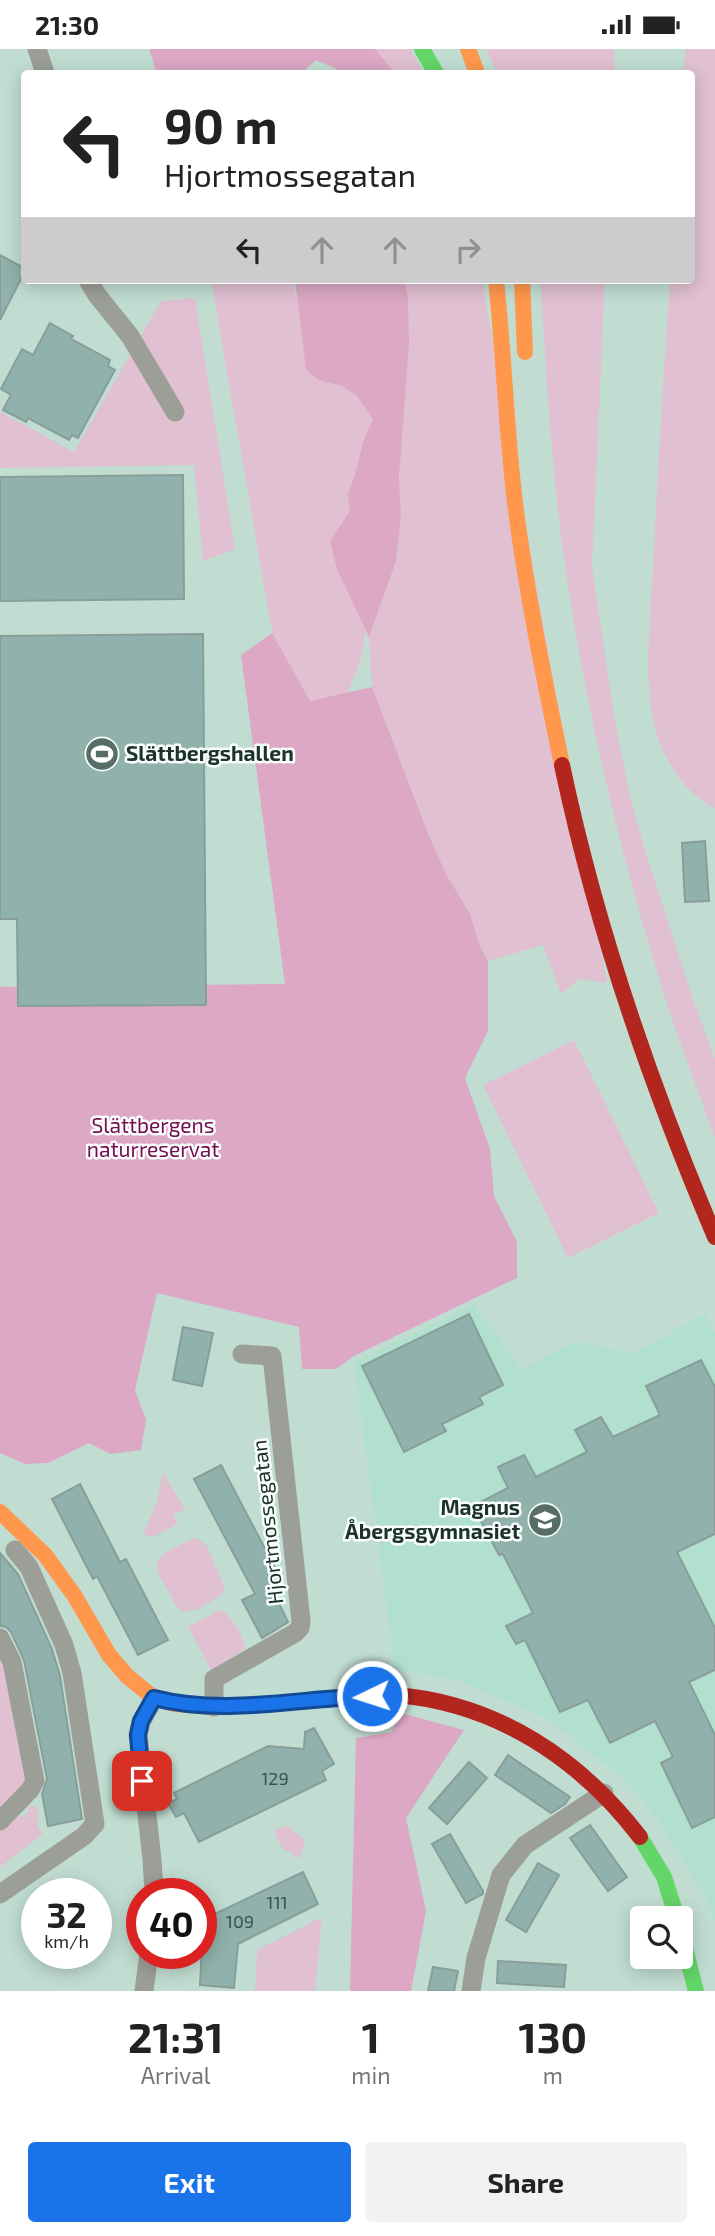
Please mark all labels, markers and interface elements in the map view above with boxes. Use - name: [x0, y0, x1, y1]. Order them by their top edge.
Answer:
- text: 21:30: [35, 9, 99, 40]
- text: 90 m: [164, 95, 278, 154]
- icon: left: [49, 98, 140, 189]
- text: Hjortmossegatan: [164, 155, 416, 193]
- icon: left: [230, 231, 268, 269]
- icon: ahead: [303, 231, 341, 269]
- icon: ahead: [376, 231, 414, 269]
- icon: right: [449, 231, 487, 269]
- sports icon: Slättbergshallen: [83, 735, 121, 773]
- place label: Slättbergshallen: [126, 740, 294, 765]
- park label: Slättbergens naturreservat: [87, 1112, 219, 1161]
- street label: Hjortmossegatan: [245, 1438, 289, 1606]
- place label: Magnus Åbergsgymnasiet: [345, 1494, 520, 1544]
- school or university icon: Magnus Åbergsgymnasiet: [526, 1501, 564, 1539]
- position arrow: [335, 1659, 409, 1733]
- pin: [112, 1751, 172, 1811]
- icon: arrive: [123, 1762, 161, 1800]
- house number: 129: [261, 1767, 289, 1789]
- speed limit sign: 40: [126, 1878, 217, 1969]
- house number: 111: [266, 1891, 288, 1913]
- text: 32: [46, 1893, 87, 1935]
- map controls: [630, 1906, 693, 1969]
- button: search: [630, 1906, 693, 1969]
- house number: 109: [226, 1910, 254, 1932]
- text: km/h: [44, 1930, 89, 1952]
- text: 21:31: [128, 2011, 223, 2061]
- text: 1: [362, 2011, 380, 2061]
- text: 130: [519, 2011, 587, 2061]
- text: Arrival: [141, 2061, 211, 2089]
- text: min: [351, 2061, 391, 2089]
- text: m: [543, 2061, 563, 2089]
- button: Exit: [28, 2142, 351, 2222]
- button: Share: [365, 2142, 687, 2222]

